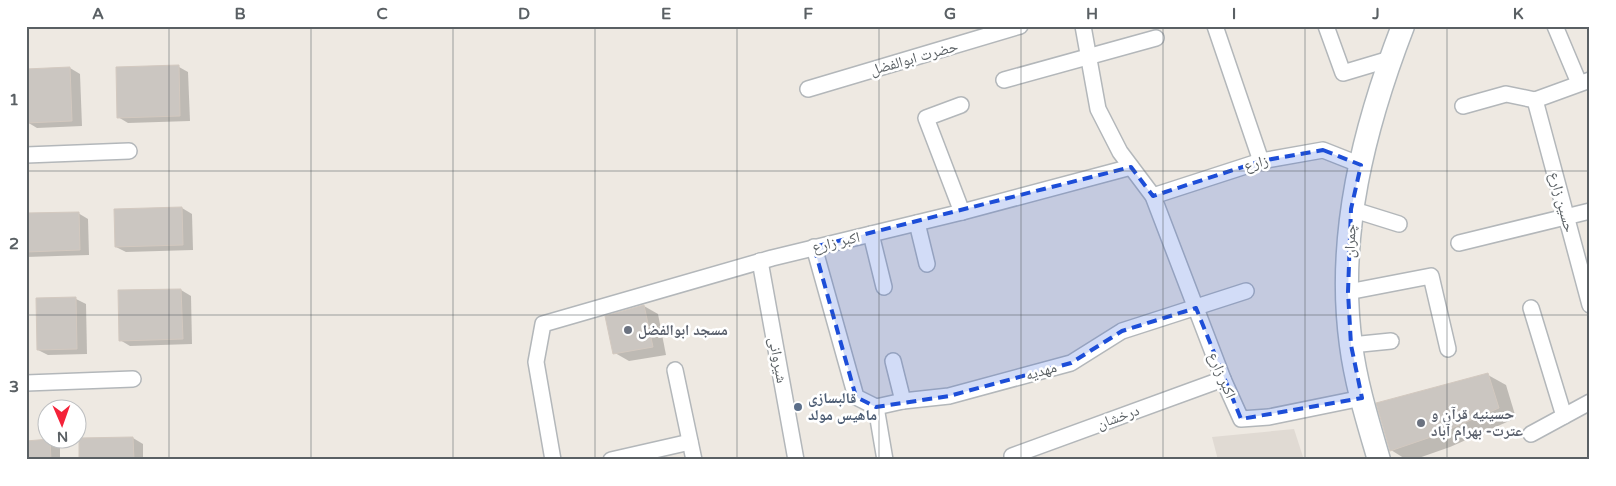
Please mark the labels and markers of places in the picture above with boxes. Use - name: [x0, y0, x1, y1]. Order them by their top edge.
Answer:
- place label: مسجد ابوالفضل: [638, 321, 728, 339]
- marker: مسجد ابوالفضل: [622, 324, 634, 336]
- place label: قالبسازی ماهیس مولد: [808, 389, 877, 424]
- marker: قالبسازی ماهیس مولد: [792, 401, 804, 413]
- place label: حسینیه قرآن و عترت- بهرام آباد: [1431, 405, 1523, 441]
- marker: حسینیه قرآن و عترت- بهرام آباد: [1415, 417, 1427, 429]

